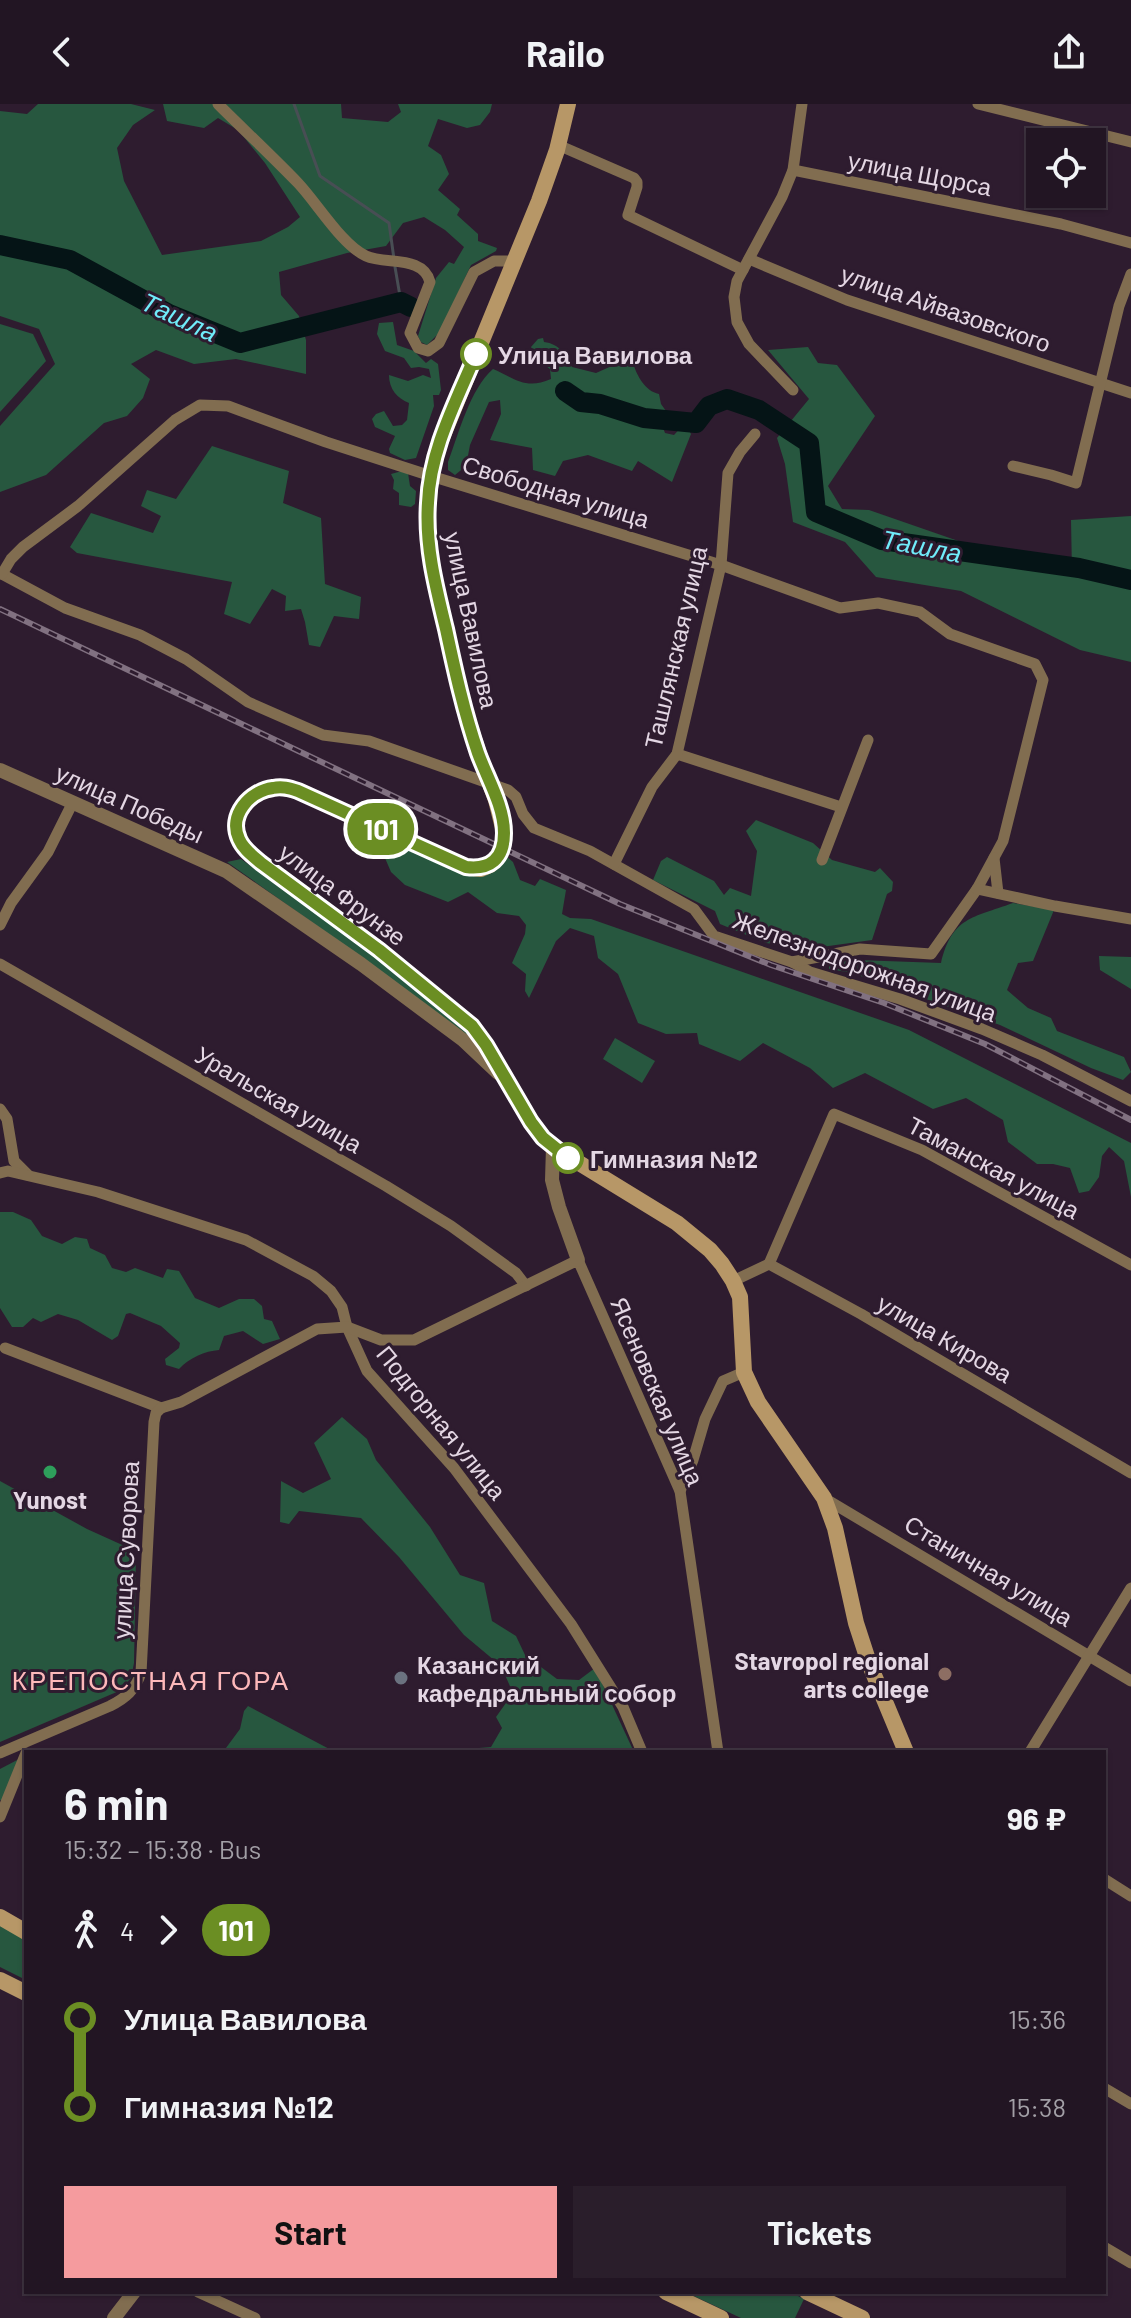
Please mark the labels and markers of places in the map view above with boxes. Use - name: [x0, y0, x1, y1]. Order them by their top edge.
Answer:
- marker: Улица Вавилова: [461, 339, 491, 369]
- place label: Улица Вавилова: [498, 340, 693, 369]
- marker: Гимназия №12: [553, 1143, 583, 1173]
- place label: Гимназия №12: [590, 1144, 758, 1173]
- marker: Yunost: [41, 1463, 59, 1481]
- place label: Yunost: [13, 1485, 87, 1514]
- place label: Stavropol regional arts college: [734, 1646, 929, 1703]
- place label: Казанский кафедральный собор: [417, 1650, 676, 1707]
- marker: Stavropol regional arts college: [936, 1665, 954, 1683]
- marker: Казанский кафедральный собор: [392, 1669, 410, 1687]

